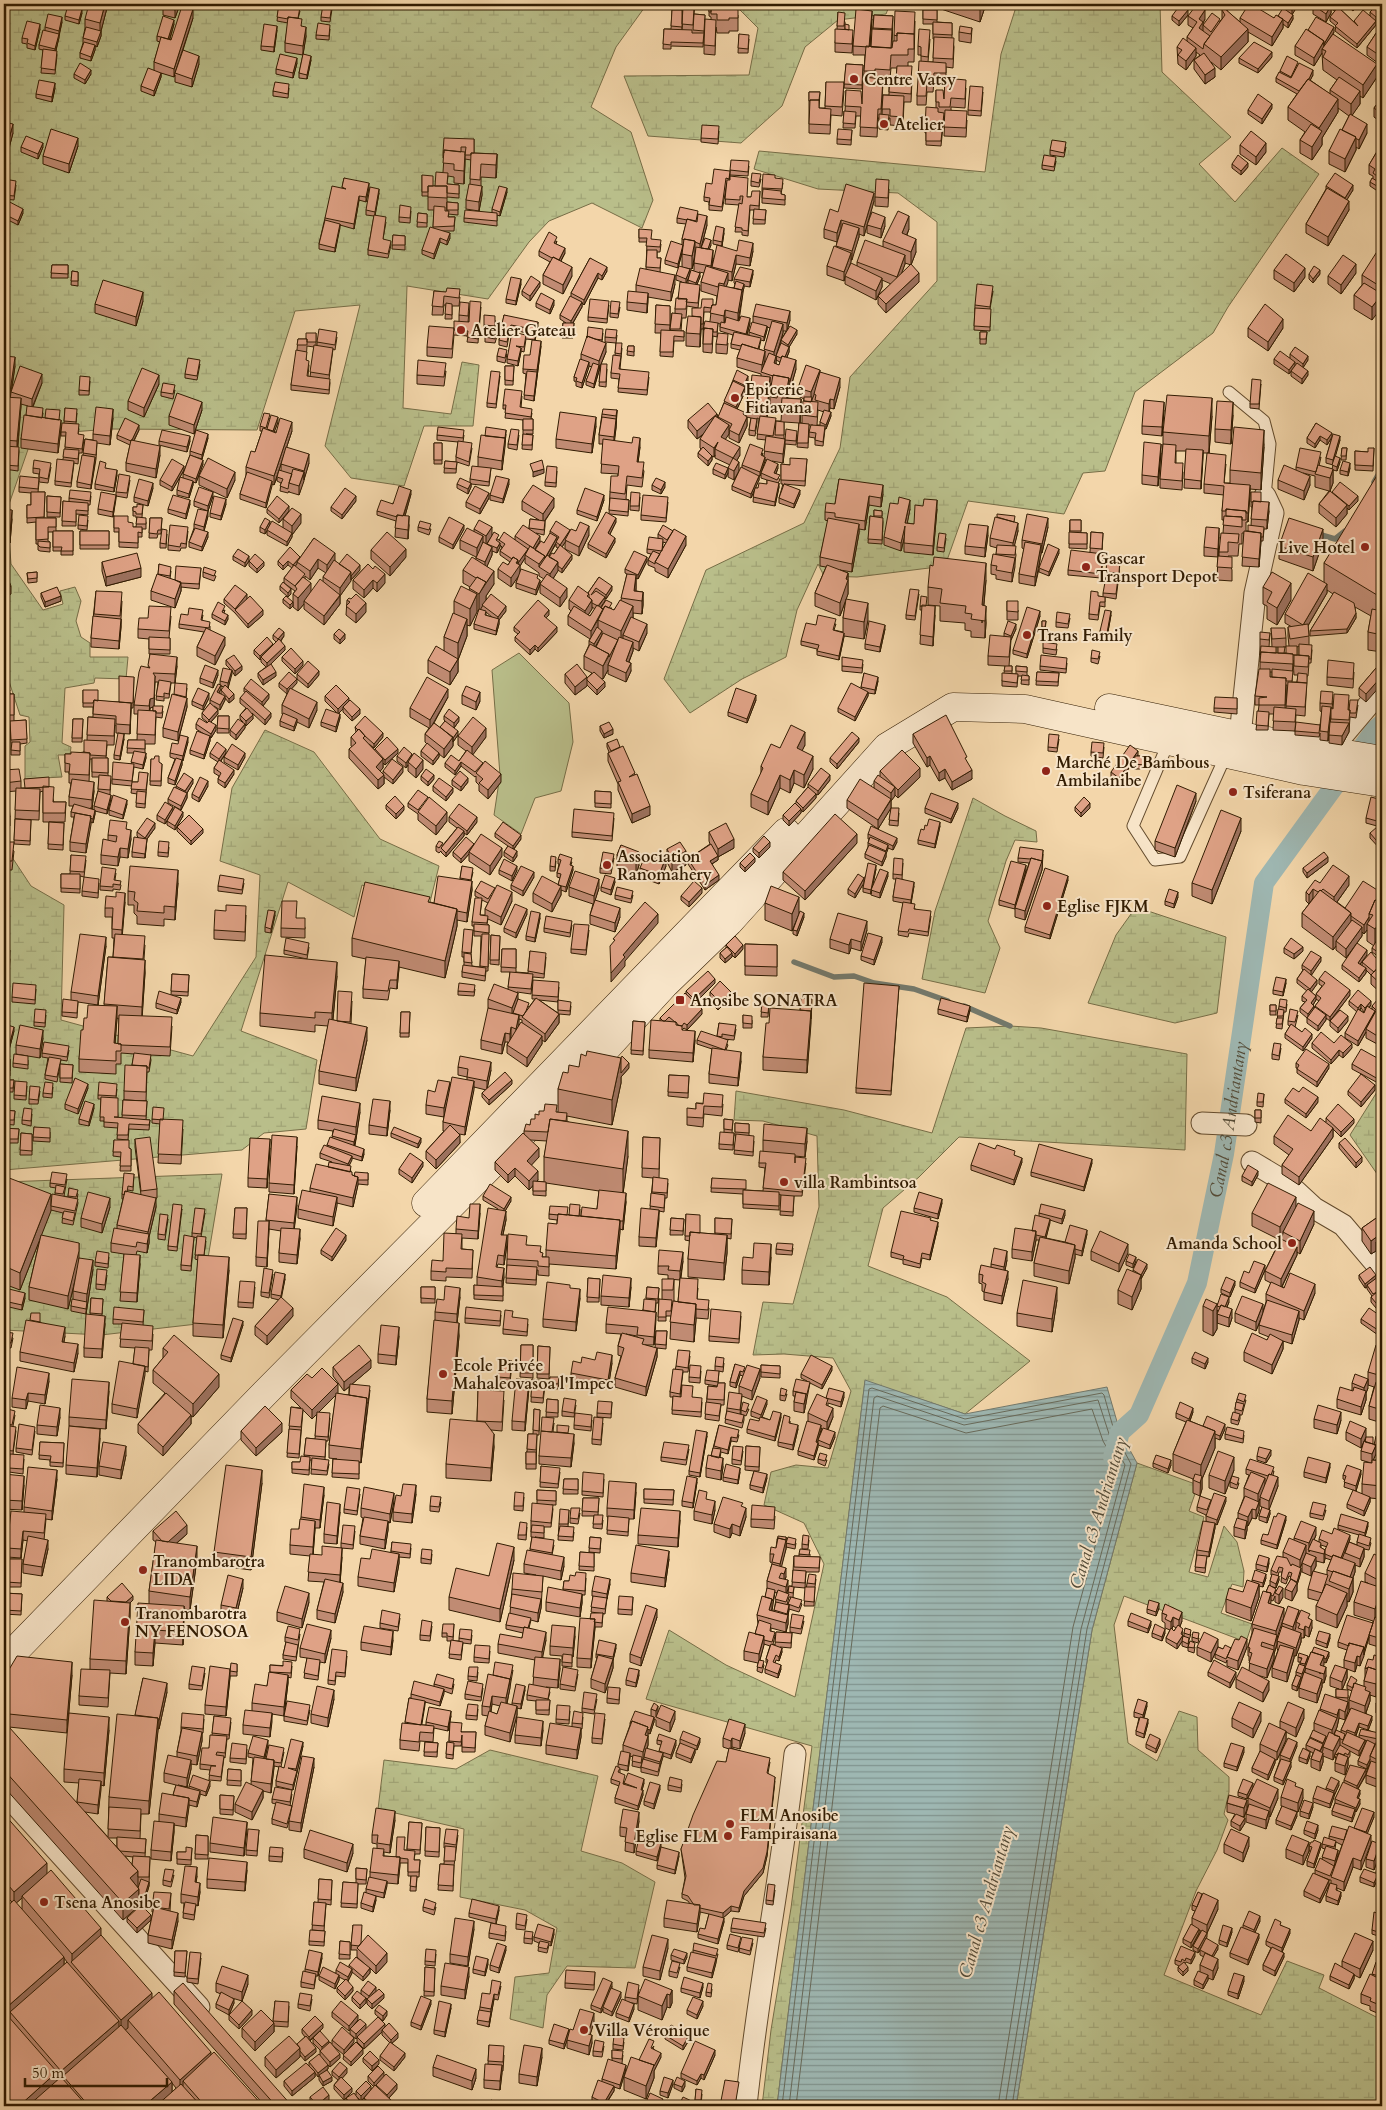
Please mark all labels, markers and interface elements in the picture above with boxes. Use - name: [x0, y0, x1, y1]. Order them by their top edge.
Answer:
- place label: Centre Vatsy: [864, 69, 956, 91]
- marker: Centre Vatsy: [848, 73, 860, 85]
- place label: Atelier: [894, 114, 944, 136]
- marker: Atelier: [878, 118, 890, 130]
- place label: Atelier Gateau: [471, 320, 576, 342]
- marker: Atelier Gateau: [455, 324, 467, 336]
- place label: Epicerie Fitiavana: [745, 379, 812, 419]
- marker: Epicerie Fitiavana: [729, 392, 741, 404]
- place label: Live Hotel: [1278, 537, 1355, 559]
- marker: Live Hotel: [1359, 541, 1371, 553]
- place label: Gascar Transport Depot: [1096, 548, 1217, 588]
- marker: Gascar Transport Depot: [1080, 561, 1092, 573]
- place label: Trans Family: [1037, 625, 1133, 647]
- marker: Trans Family: [1021, 629, 1033, 641]
- place label: Marché De Bambous Ambilanibe: [1056, 752, 1210, 792]
- marker: Marché De Bambous Ambilanibe: [1040, 765, 1052, 777]
- place label: Tsiferana: [1243, 782, 1311, 804]
- marker: Tsiferana: [1227, 786, 1239, 798]
- place label: Association Ranomahery: [617, 846, 712, 886]
- marker: Association Ranomahery: [601, 859, 613, 871]
- place label: Eglise FJKM: [1057, 896, 1149, 918]
- marker: Eglise FJKM: [1041, 900, 1053, 912]
- place label: Anosibe SONATRA: [690, 990, 838, 1012]
- marker: Anosibe SONATRA: [674, 994, 686, 1006]
- water label: Canal c3 Andriantany: [1203, 1040, 1253, 1200]
- place label: villa Rambintsoa: [794, 1172, 917, 1194]
- marker: villa Rambintsoa: [778, 1176, 790, 1188]
- place label: Amanda School: [1166, 1233, 1282, 1255]
- marker: Amanda School: [1286, 1237, 1298, 1249]
- place label: Ecole Privée Mahaleovasoa l'Impec: [453, 1355, 614, 1395]
- marker: Ecole Privée Mahaleovasoa l'Impec: [437, 1368, 449, 1380]
- water label: Canal c3 Andriantany: [1064, 1434, 1134, 1592]
- place label: Tranombarotra LIDA: [153, 1551, 265, 1591]
- marker: Tranombarotra LIDA: [137, 1564, 149, 1576]
- place label: Tranombarotra NY FENOSOA: [135, 1603, 249, 1643]
- marker: Tranombarotra NY FENOSOA: [119, 1616, 131, 1628]
- place label: FLM Anosibe Fampiraisana: [740, 1805, 839, 1845]
- marker: FLM Anosibe Fampiraisana: [724, 1818, 736, 1830]
- water label: Canal c3 Andriantany: [953, 1823, 1020, 1981]
- place label: Eglise FLM: [635, 1826, 718, 1848]
- marker: Eglise FLM: [722, 1830, 734, 1842]
- place label: Tsena Anosibe: [54, 1892, 161, 1914]
- marker: Tsena Anosibe: [38, 1896, 50, 1908]
- place label: Villa Véronique: [594, 2020, 710, 2042]
- marker: Villa Véronique: [578, 2024, 590, 2036]
- scale bar: [25, 2055, 168, 2087]
- text: 50 m: [32, 2063, 64, 2083]

